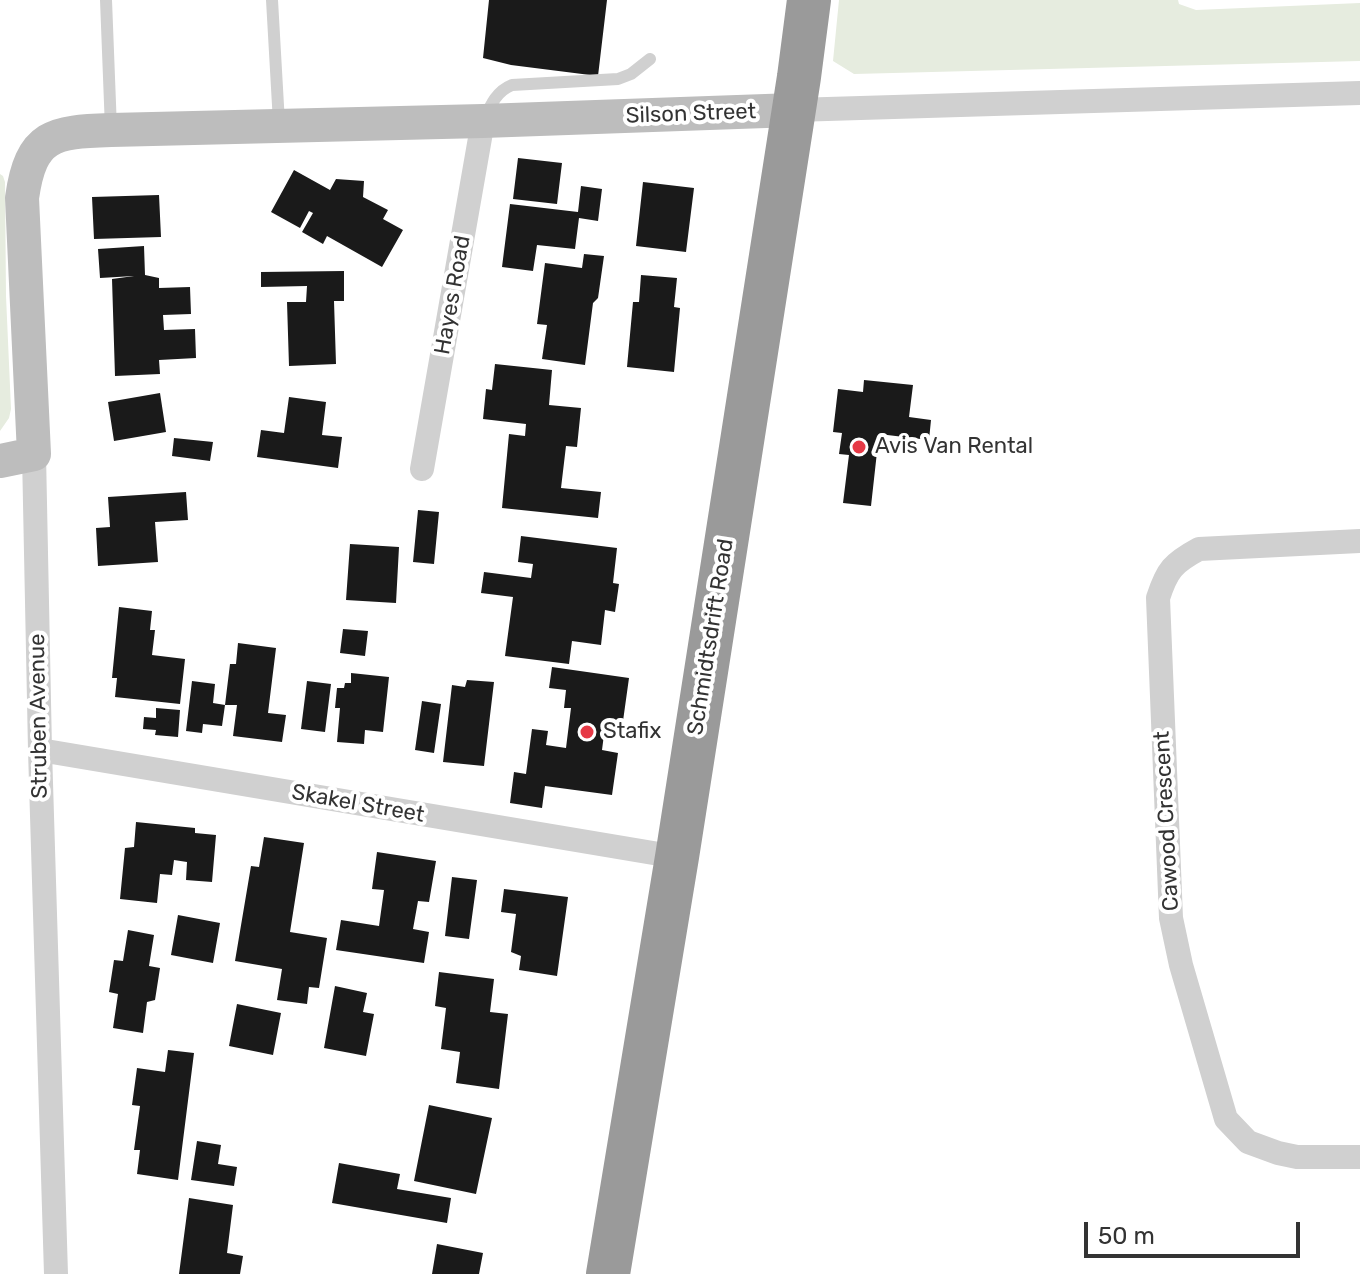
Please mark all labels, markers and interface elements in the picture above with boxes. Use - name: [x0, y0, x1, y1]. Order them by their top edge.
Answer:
- street label: Silson Street: [625, 99, 757, 129]
- street label: Hayes Road: [430, 233, 476, 357]
- place label: Avis Van Rental: [875, 434, 1033, 460]
- marker: Avis Van Rental: [850, 438, 868, 456]
- street label: Schmidtsdrift Road: [682, 537, 740, 737]
- street label: Struben Avenue: [24, 633, 54, 799]
- place label: Stafix: [603, 719, 661, 745]
- marker: Stafix: [578, 723, 596, 741]
- street label: Cawood Crescent: [1149, 730, 1185, 912]
- street label: Skakel Street: [290, 779, 426, 829]
- scale bar: [1088, 1206, 1304, 1256]
- text: 50 m: [1098, 1222, 1155, 1250]

